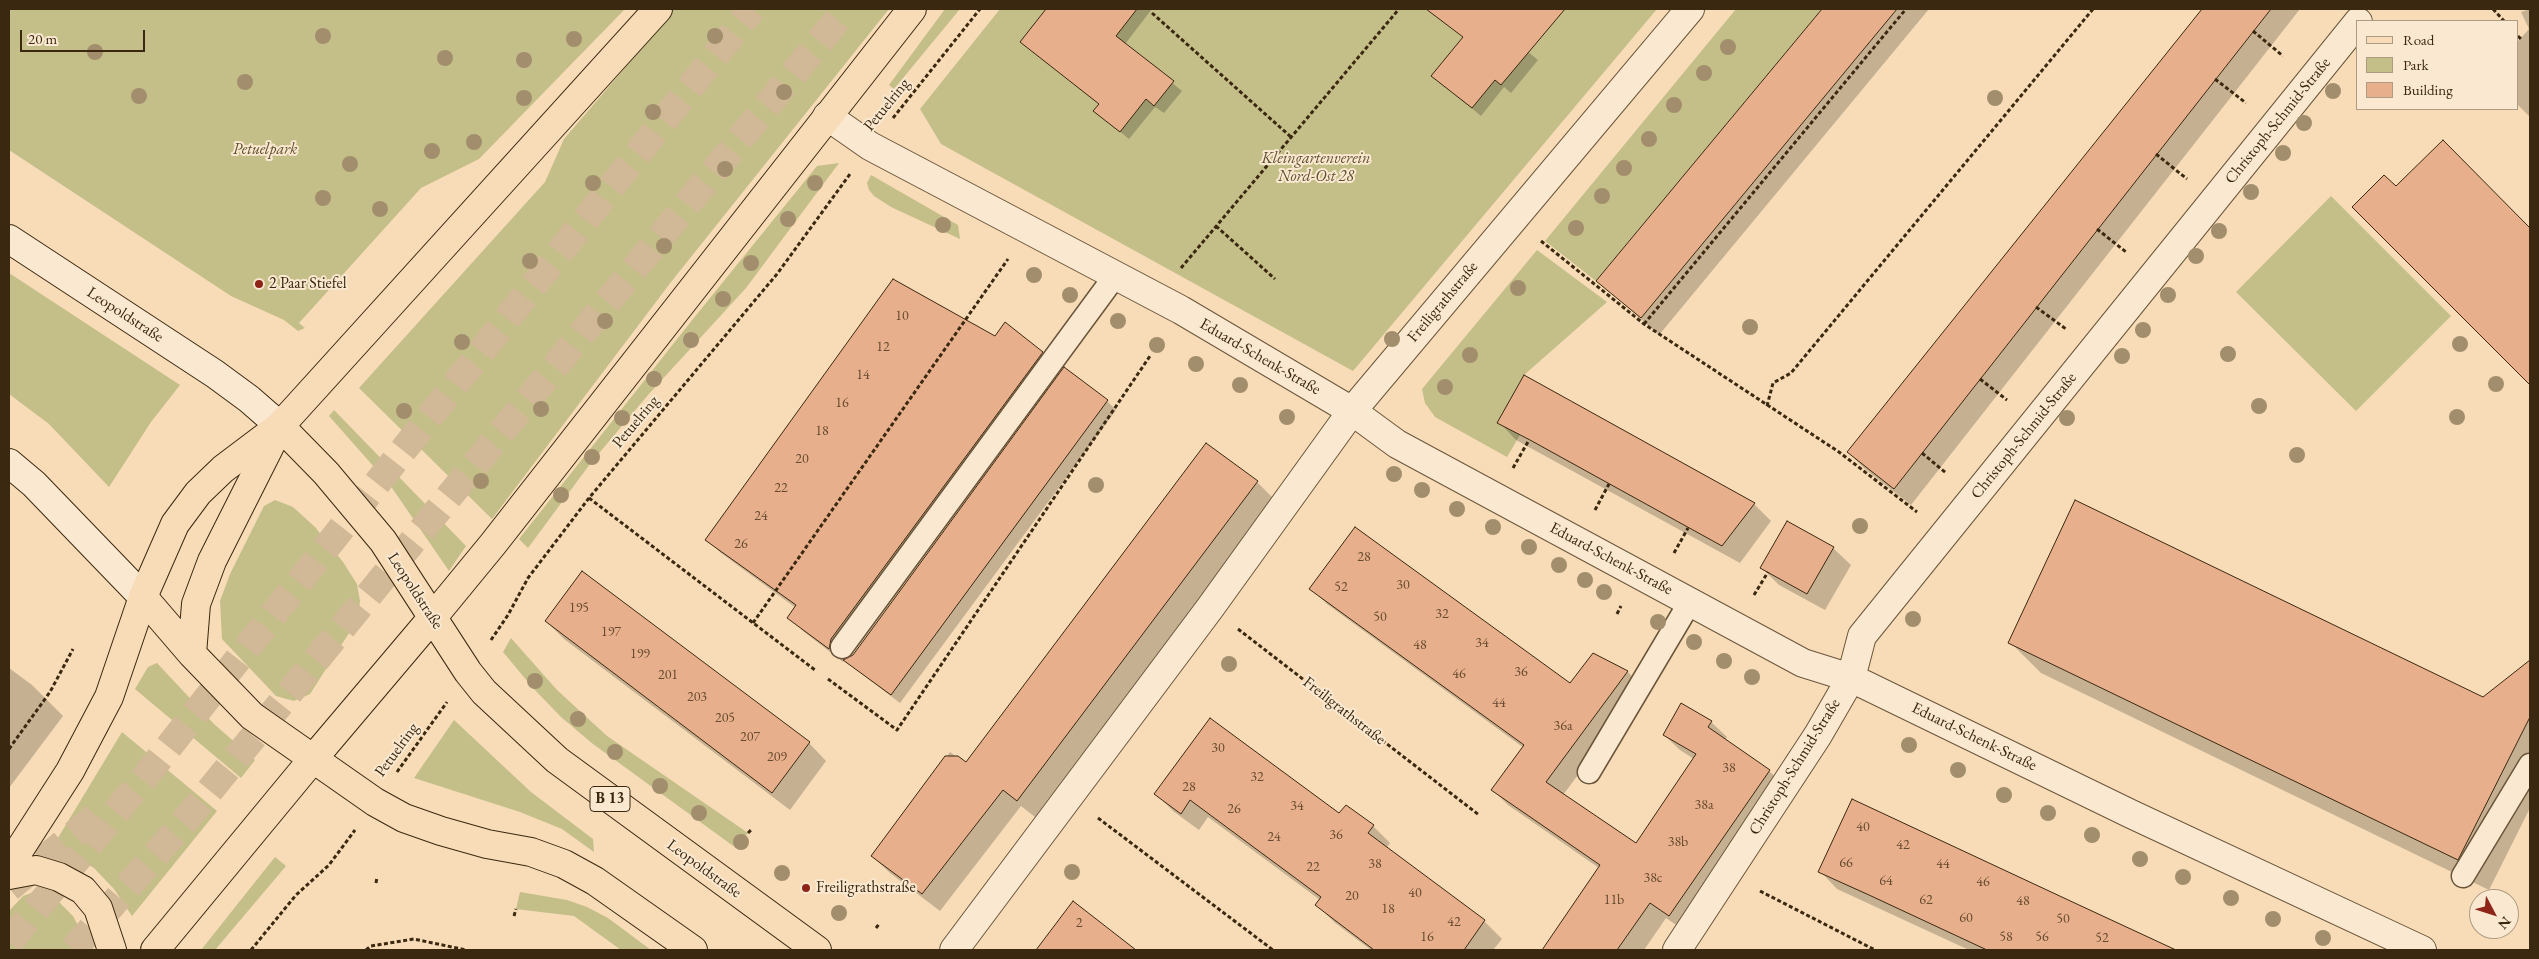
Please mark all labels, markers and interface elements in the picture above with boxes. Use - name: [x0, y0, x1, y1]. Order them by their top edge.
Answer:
- scale bar: [22, 20, 148, 52]
- legend: [2356, 20, 2519, 110]
- text: 20 m: [28, 29, 57, 48]
- text: Road: [2403, 30, 2434, 49]
- street label: Christoph-Schmid-Straße: [2221, 54, 2335, 188]
- text: Park: [2403, 55, 2429, 74]
- street label: Petuelring: [860, 75, 914, 135]
- text: Building: [2403, 80, 2453, 99]
- park label: Petuelpark: [233, 140, 297, 160]
- park label: Kleingartenverein Nord-Ost 28: [1261, 149, 1371, 187]
- street label: Freiligrathstraße: [1404, 258, 1482, 346]
- place label: 2 Paar Stiefel: [269, 274, 347, 294]
- marker: 2 Paar Stiefel: [253, 278, 265, 290]
- street label: Leopoldstraße: [83, 283, 167, 347]
- house number: 10: [895, 308, 909, 324]
- street label: Eduard-Schenk-Straße: [1196, 315, 1324, 399]
- house number: 12: [876, 339, 890, 355]
- house number: 14: [856, 367, 870, 383]
- street label: Christoph-Schmid-Straße: [1967, 369, 2081, 503]
- street label: Petuelring: [609, 392, 663, 452]
- house number: 16: [835, 395, 849, 411]
- house number: 18: [815, 423, 829, 439]
- house number: 20: [795, 451, 809, 467]
- house number: 22: [774, 480, 788, 496]
- house number: 24: [754, 508, 768, 524]
- street label: Eduard-Schenk-Straße: [1546, 518, 1676, 600]
- house number: 26: [734, 536, 748, 552]
- street label: Leopoldstraße: [383, 549, 447, 633]
- house number: 28: [1357, 549, 1371, 565]
- house number: 30: [1396, 577, 1410, 593]
- house number: 52: [1334, 579, 1348, 595]
- house number: 195: [569, 600, 589, 616]
- house number: 32: [1435, 606, 1449, 622]
- house number: 50: [1373, 609, 1387, 625]
- house number: 197: [601, 624, 621, 640]
- house number: 34: [1475, 635, 1489, 651]
- house number: 48: [1413, 637, 1427, 653]
- house number: 199: [630, 646, 650, 662]
- house number: 36: [1514, 664, 1528, 680]
- house number: 46: [1452, 666, 1466, 682]
- house number: 201: [658, 667, 678, 683]
- street label: Freiligrathstraße: [1299, 673, 1389, 749]
- house number: 203: [687, 689, 707, 705]
- house number: 44: [1492, 695, 1506, 711]
- street label: Christoph-Schmid-Straße: [1745, 695, 1845, 839]
- street label: Eduard-Schenk-Straße: [1908, 698, 2040, 776]
- house number: 205: [715, 710, 735, 726]
- house number: 36a: [1553, 718, 1573, 734]
- street label: Petuelring: [371, 719, 423, 781]
- house number: 207: [740, 729, 760, 745]
- house number: 30: [1211, 740, 1225, 756]
- house number: 209: [767, 749, 787, 765]
- house number: 38: [1722, 760, 1736, 776]
- house number: 32: [1250, 769, 1264, 785]
- house number: 28: [1182, 779, 1196, 795]
- road number: B 13: [590, 786, 630, 812]
- house number: 38a: [1694, 797, 1714, 813]
- house number: 34: [1290, 798, 1304, 814]
- house number: 26: [1227, 801, 1241, 817]
- house number: 40: [1856, 819, 1870, 835]
- house number: 36: [1329, 827, 1343, 843]
- house number: 24: [1267, 829, 1281, 845]
- house number: 38b: [1668, 834, 1688, 850]
- street label: Leopoldstraße: [663, 836, 745, 902]
- house number: 42: [1896, 837, 1910, 853]
- house number: 66: [1839, 855, 1853, 871]
- house number: 38: [1368, 856, 1382, 872]
- house number: 44: [1936, 856, 1950, 872]
- house number: 22: [1306, 859, 1320, 875]
- house number: 38c: [1643, 870, 1663, 886]
- house number: 64: [1879, 873, 1893, 889]
- house number: 46: [1976, 874, 1990, 890]
- place label: Freiligrathstraße: [816, 878, 916, 898]
- marker: Freiligrathstraße: [800, 882, 812, 894]
- house number: 40: [1408, 885, 1422, 901]
- house number: 20: [1345, 888, 1359, 904]
- north arrow: [2469, 889, 2519, 939]
- house number: 11b: [1604, 892, 1624, 908]
- house number: 62: [1919, 892, 1933, 908]
- house number: 48: [2016, 893, 2030, 909]
- house number: 18: [1381, 901, 1395, 917]
- house number: 60: [1959, 910, 1973, 926]
- house number: 50: [2056, 911, 2070, 927]
- text: N: [2494, 913, 2515, 933]
- house number: 42: [1447, 914, 1461, 930]
- house number: 2: [1076, 915, 1082, 931]
- house number: 16: [1420, 929, 1434, 945]
- house number: 58: [1999, 929, 2013, 945]
- house number: 56: [2035, 929, 2049, 945]
- house number: 52: [2095, 930, 2109, 946]

